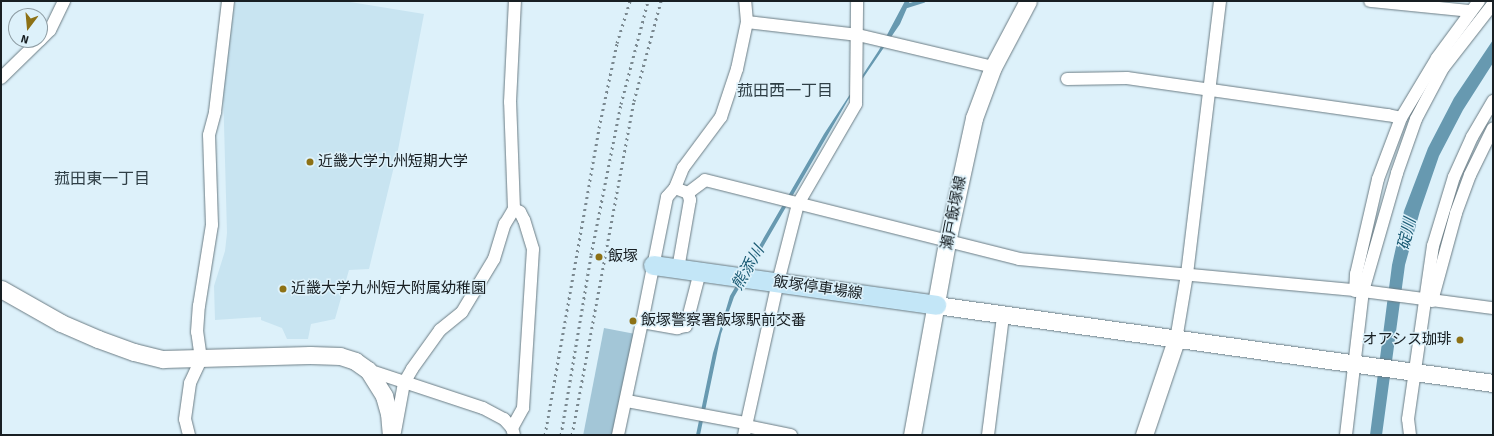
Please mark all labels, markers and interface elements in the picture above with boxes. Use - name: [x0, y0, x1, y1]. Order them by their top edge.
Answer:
- north arrow: [8, 8, 48, 48]
- text: N: [19, 32, 30, 46]
- district label: 菰田西一丁目: [737, 81, 833, 101]
- place label: 近畿大学九州短期大学: [318, 153, 468, 171]
- marker: 近畿大学九州短期大学: [305, 157, 315, 167]
- district label: 菰田東一丁目: [54, 169, 150, 189]
- street label: 瀬戸飯塚線: [938, 174, 970, 252]
- water label: 碇川: [1394, 216, 1420, 252]
- water label: 熊添川: [728, 242, 768, 294]
- place label: 飯塚: [608, 248, 638, 266]
- marker: 飯塚: [593, 251, 605, 263]
- street label: 飯塚停車場線: [772, 273, 864, 303]
- place label: 近畿大学九州短大附属幼稚園: [291, 280, 486, 298]
- marker: 近畿大学九州短大附属幼稚園: [278, 284, 288, 294]
- place label: 飯塚警察署飯塚駅前交番: [641, 312, 806, 330]
- marker: 飯塚警察署飯塚駅前交番: [628, 316, 638, 326]
- place label: オアシス珈琲: [1362, 331, 1452, 349]
- marker: オアシス珈琲: [1455, 335, 1465, 345]

